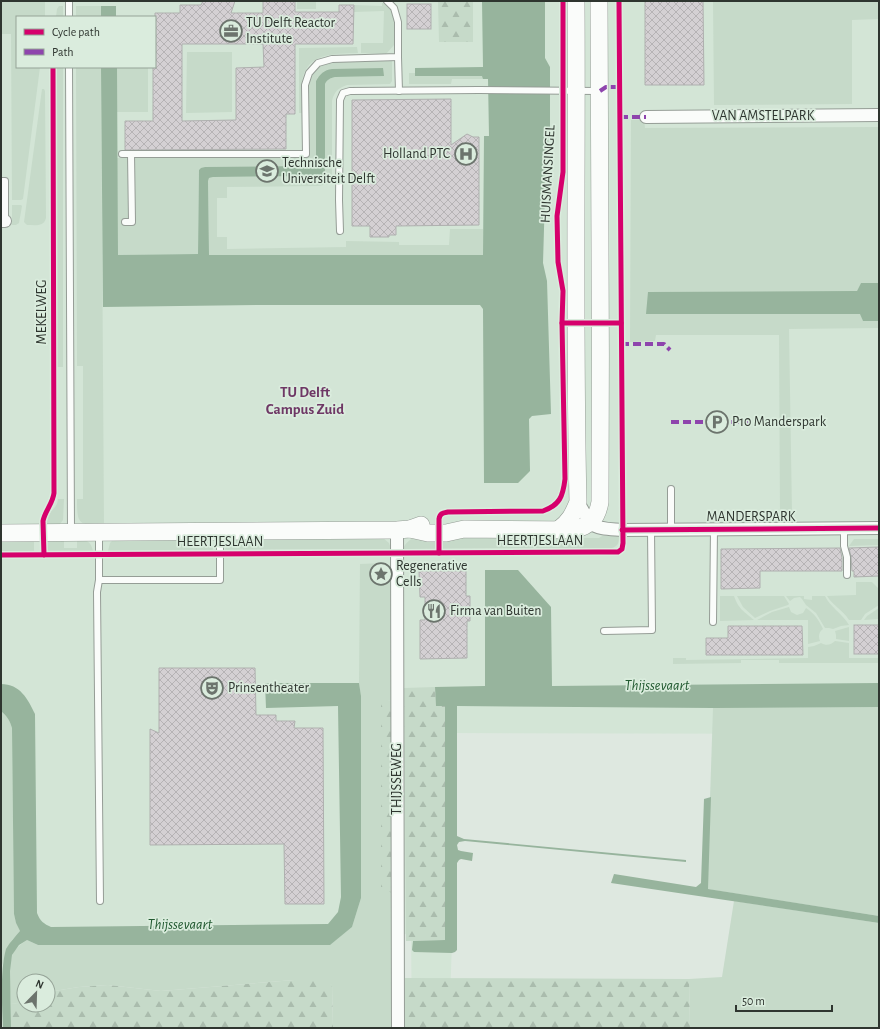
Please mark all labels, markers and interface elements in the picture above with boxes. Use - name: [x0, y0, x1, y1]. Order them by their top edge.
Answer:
- legend: [16, 16, 156, 68]
- place label: TU Delft Reactor Institute: [246, 16, 336, 46]
- office icon: TU Delft Reactor Institute: [218, 18, 244, 44]
- text: Cycle path: [52, 26, 100, 39]
- text: Path: [52, 46, 74, 58]
- street label: VAN AMSTELPARK: [712, 109, 815, 123]
- street label: HUISMANSINGEL: [538, 125, 558, 223]
- hospital icon: Holland PTC: [453, 141, 479, 167]
- place label: Holland PTC: [383, 147, 450, 161]
- place label: Technische Universiteit Delft: [282, 156, 376, 186]
- school or university icon: Technische Universiteit Delft: [254, 158, 280, 184]
- street label: MEKELWEG: [35, 280, 49, 344]
- district label: TU Delft Campus Zuid: [266, 385, 344, 417]
- parking icon: P10 Manderspark: [704, 409, 730, 435]
- place label: P10 Manderspark: [732, 415, 827, 429]
- street label: MANDERSPARK: [707, 510, 796, 524]
- street label: HEERTJESLAAN: [497, 534, 583, 548]
- street label: HEERTJESLAAN: [177, 535, 263, 549]
- place label: Regenerative Cells: [396, 559, 467, 589]
- place icon: Regenerative Cells: [368, 561, 394, 587]
- restaurant icon: Firma van Buiten: [421, 598, 447, 624]
- place label: Firma van Buiten: [450, 604, 542, 618]
- theatre icon: Prinsentheater: [199, 675, 225, 701]
- water label: Thijssevaart: [625, 678, 689, 693]
- place label: Prinsentheater: [228, 681, 309, 695]
- street label: THIJSSEWEG: [390, 743, 404, 815]
- water label: Thijssevaart: [148, 917, 212, 932]
- north arrow: [16, 973, 56, 1013]
- text: N: [34, 978, 45, 991]
- scale bar: [736, 987, 832, 1013]
- text: 50 m: [742, 995, 765, 1007]

